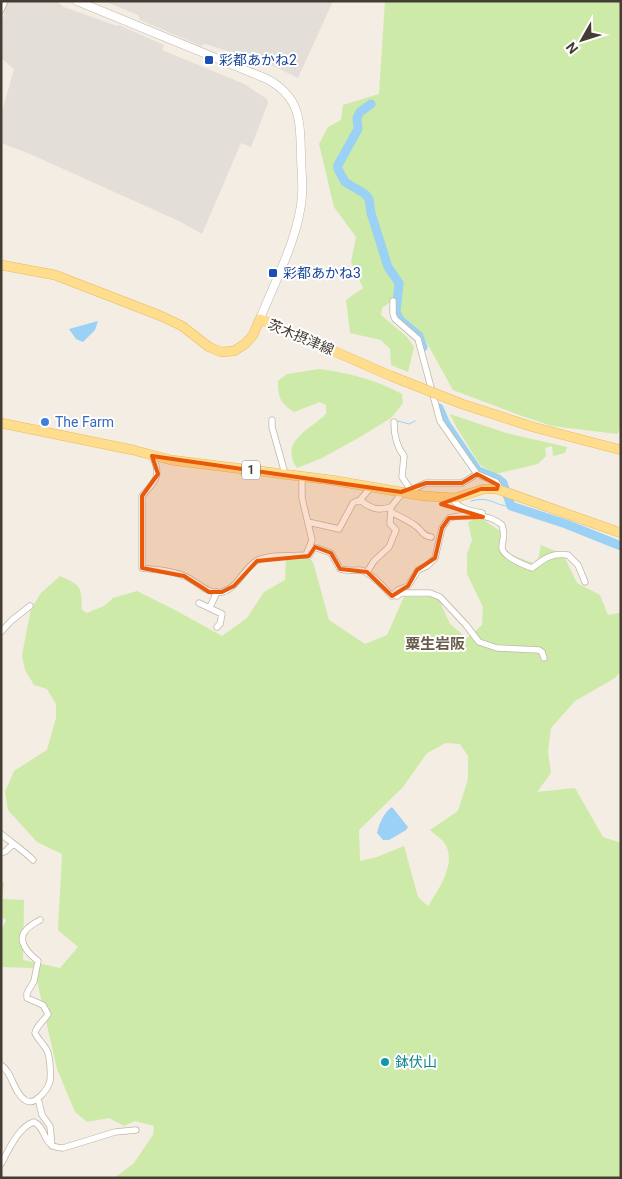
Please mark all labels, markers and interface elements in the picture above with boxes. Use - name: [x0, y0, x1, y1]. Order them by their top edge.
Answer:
- north arrow: [557, 15, 607, 65]
- text: N: [563, 39, 581, 57]
- place label: 彩都あかね2: [219, 52, 297, 68]
- marker: 彩都あかね2: [203, 54, 215, 66]
- place label: 彩都あかね3: [283, 265, 361, 281]
- marker: 彩都あかね3: [267, 267, 279, 279]
- street label: 茨木摂津線: [266, 316, 336, 358]
- place label: The Farm: [55, 414, 114, 430]
- marker: The Farm: [39, 416, 51, 428]
- road number: 1: [242, 460, 260, 480]
- district label: 粟生岩阪: [405, 635, 465, 653]
- place label: 鉢伏山: [395, 1054, 437, 1070]
- marker: 鉢伏山: [379, 1056, 391, 1068]

